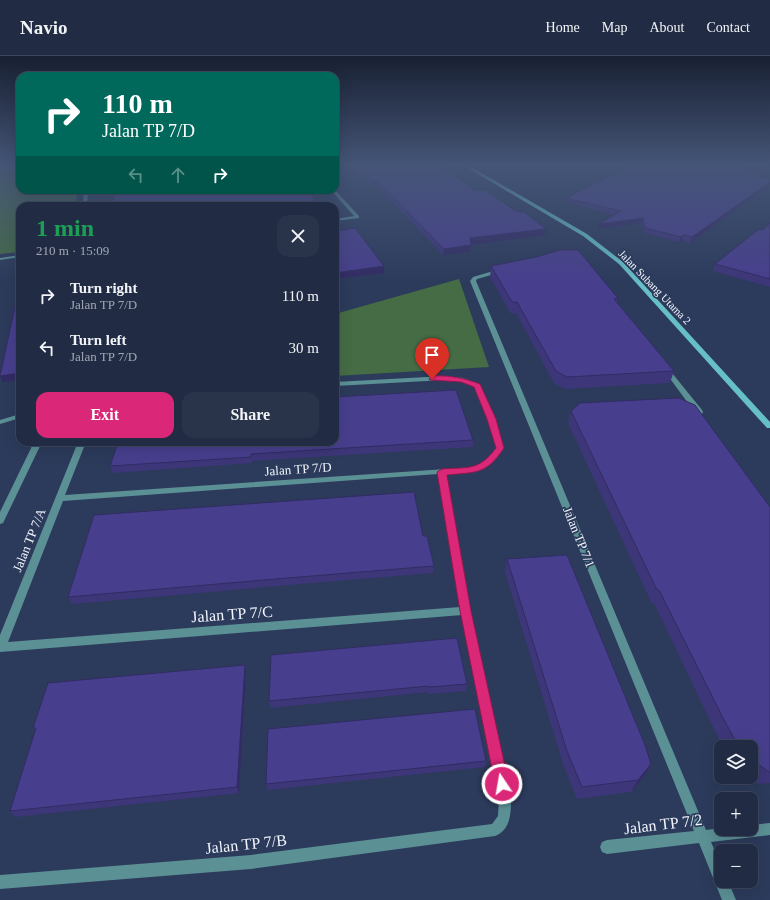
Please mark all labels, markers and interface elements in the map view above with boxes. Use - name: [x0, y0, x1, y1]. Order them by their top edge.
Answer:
- text: Navio: [20, 17, 68, 38]
- text: Home: [546, 20, 580, 35]
- text: Map: [602, 20, 627, 35]
- text: About: [649, 20, 684, 35]
- text: Contact: [706, 20, 750, 35]
- icon: right: [36, 88, 88, 140]
- text: 110 m: [102, 88, 173, 119]
- text: Jalan TP 7/D: [102, 121, 195, 141]
- icon: left: [125, 164, 147, 186]
- icon: ahead: [167, 164, 189, 186]
- icon: right: [209, 164, 231, 186]
- text: 1 min: [36, 215, 94, 241]
- button: close: [277, 215, 319, 257]
- text: 210 m · 15:09: [36, 243, 109, 258]
- street label: Jalan Subang Utama 2: [616, 247, 694, 327]
- text: Turn right: [70, 280, 137, 296]
- icon: right: [36, 285, 58, 307]
- text: 110 m: [282, 288, 319, 304]
- text: Jalan TP 7/D: [70, 297, 137, 312]
- text: Turn left: [70, 332, 127, 348]
- icon: left: [36, 337, 58, 359]
- pin: [415, 338, 449, 379]
- text: 30 m: [289, 340, 319, 356]
- icon: arrive: [421, 344, 443, 366]
- text: Jalan TP 7/D: [70, 349, 137, 364]
- button: Exit: [36, 392, 174, 438]
- button: Share: [182, 392, 319, 438]
- street label: Jalan TP 7/D: [264, 459, 332, 479]
- street label: Jalan TP 7/1: [560, 504, 598, 570]
- street label: Jalan TP 7/A: [9, 505, 49, 574]
- street label: Jalan TP 7/C: [191, 603, 273, 625]
- map controls: [714, 740, 758, 888]
- button: layers: [714, 740, 758, 784]
- position arrow: [481, 763, 523, 805]
- button: +: [714, 792, 758, 836]
- street label: Jalan TP 7/2: [623, 811, 703, 837]
- street label: Jalan TP 7/B: [204, 831, 288, 857]
- button: −: [714, 844, 758, 888]

